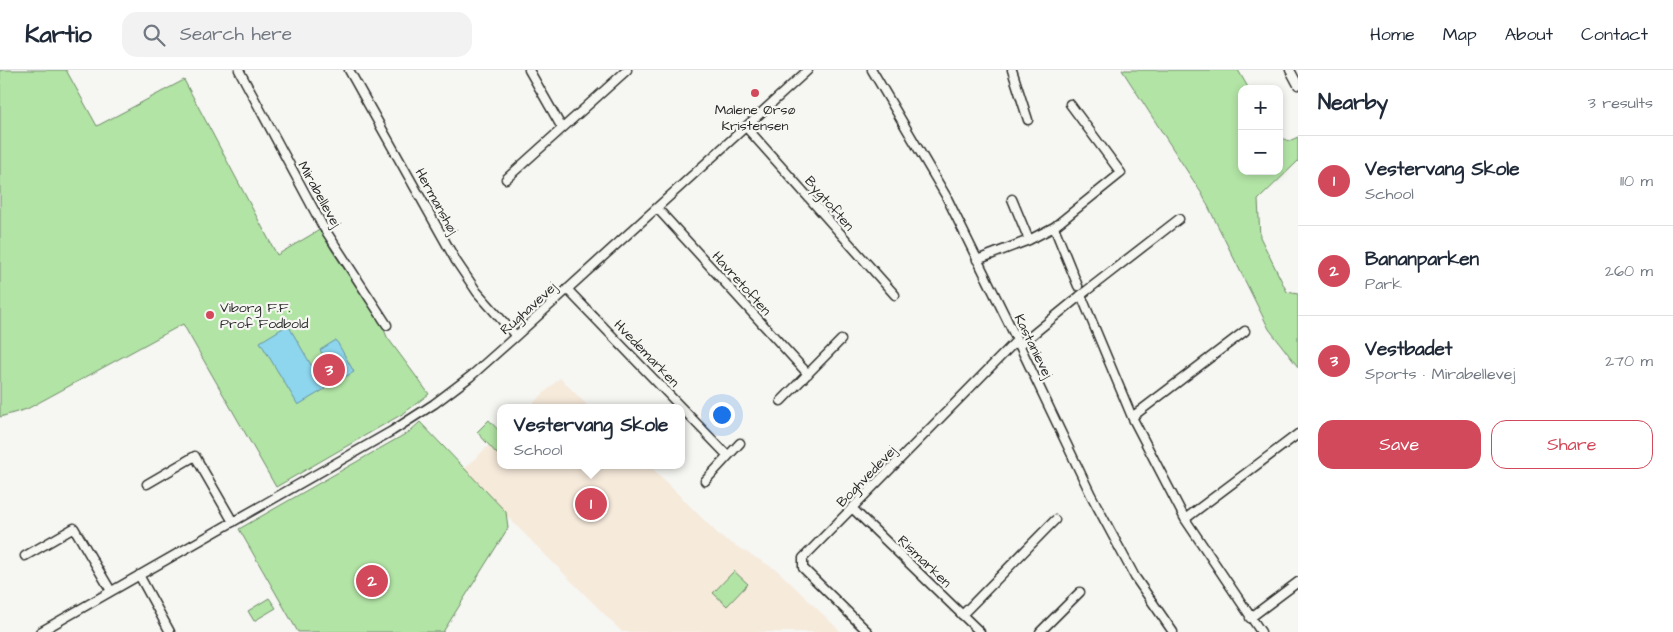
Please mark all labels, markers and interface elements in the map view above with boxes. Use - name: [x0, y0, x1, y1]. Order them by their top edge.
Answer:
- search box: [122, 12, 472, 57]
- text: Kartio: [25, 18, 92, 52]
- icon: search: [140, 21, 168, 49]
- text: Search here: [180, 21, 292, 48]
- text: Home: [1370, 22, 1415, 47]
- text: Map: [1443, 22, 1477, 47]
- text: About: [1505, 22, 1553, 47]
- text: Contact: [1581, 22, 1648, 47]
- map controls: [1238, 85, 1283, 175]
- button: +: [1238, 85, 1283, 130]
- marker: Malene Ørsø Kristensen: [749, 87, 761, 99]
- text: Nearby: [1318, 88, 1388, 117]
- text: 3 results: [1588, 92, 1653, 114]
- place label: Malene Ørsø Kristensen: [715, 100, 795, 136]
- button: −: [1238, 130, 1283, 175]
- text: Vestervang Skole: [1365, 156, 1519, 183]
- street label: Mirabellevej: [293, 158, 346, 232]
- street label: Hermanshøj: [410, 165, 463, 239]
- text: 1: [1333, 170, 1335, 192]
- text: 110 m: [1620, 170, 1653, 192]
- street label: Bygtoften: [800, 172, 859, 235]
- text: School: [1365, 183, 1414, 205]
- text: Bananparken: [1365, 246, 1479, 273]
- street label: Havretoften: [707, 247, 776, 320]
- text: 2: [1329, 260, 1339, 282]
- text: 260 m: [1605, 260, 1653, 282]
- text: Park: [1365, 273, 1402, 295]
- street label: Rughavevej: [496, 277, 562, 340]
- place label: Viborg F.F. Prof Fodbold: [220, 298, 308, 334]
- marker: Viborg F.F. Prof Fodbold: [204, 309, 216, 321]
- street label: Kastanievej: [1009, 311, 1058, 382]
- street label: Hvedemarken: [609, 315, 684, 392]
- text: Vestbadet: [1365, 336, 1452, 363]
- text: 3: [1330, 350, 1338, 372]
- text: 270 m: [1605, 350, 1653, 372]
- pin: 3: [313, 351, 345, 389]
- text: Sports · Mirabellevej: [1365, 363, 1515, 385]
- your location: [709, 402, 735, 428]
- popup: [497, 404, 685, 469]
- text: Vestervang Skole: [514, 412, 668, 439]
- button: Save: [1318, 420, 1481, 469]
- button: Share: [1491, 420, 1653, 469]
- text: School: [514, 439, 563, 461]
- street label: Boghvedevej: [832, 441, 902, 512]
- pin: 1: [575, 485, 607, 523]
- street label: Rismarken: [893, 531, 956, 593]
- pin: 2: [356, 562, 388, 600]

